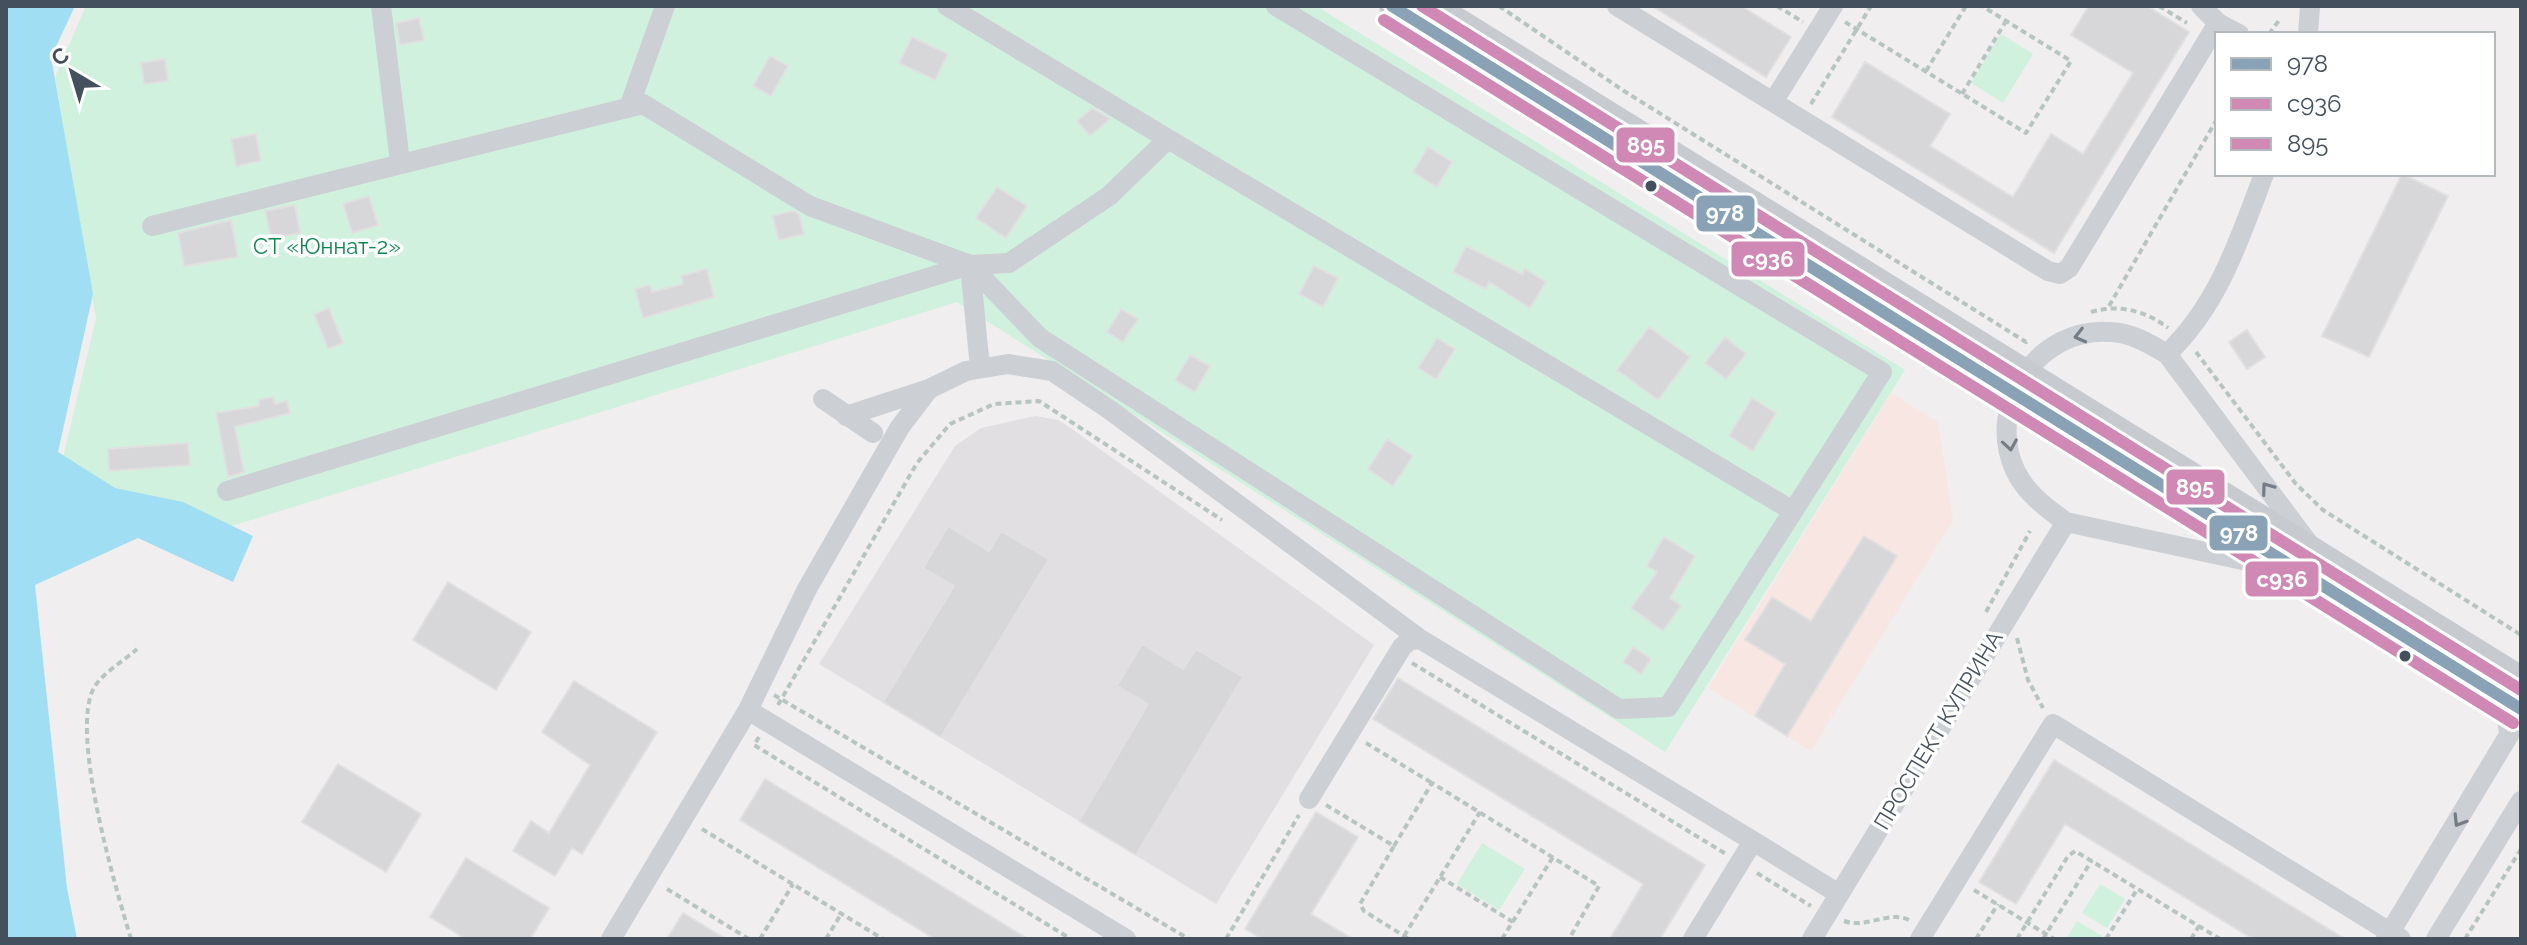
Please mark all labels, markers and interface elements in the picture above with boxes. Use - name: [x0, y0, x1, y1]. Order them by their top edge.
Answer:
- north arrow: [32, 32, 112, 112]
- legend: [2215, 32, 2495, 176]
- text: С: [46, 41, 74, 71]
- text: 978: [2287, 49, 2328, 78]
- text: с936: [2287, 89, 2342, 118]
- line badge: 895: [1615, 126, 1676, 164]
- text: 895: [2287, 129, 2328, 158]
- text: 895: [1627, 132, 1665, 158]
- unlabelled marker: [1643, 178, 1659, 194]
- line badge: 978: [1695, 194, 1756, 233]
- text: 978: [1706, 200, 1744, 226]
- park label: СТ «Юннат-2»: [253, 233, 401, 259]
- line badge: с936: [1730, 240, 1806, 278]
- text: с936: [1743, 246, 1794, 272]
- one-way arrow: [2074, 327, 2088, 344]
- one-way arrow: [2000, 439, 2017, 452]
- line badge: 895: [2165, 468, 2226, 506]
- text: 895: [2176, 474, 2214, 500]
- one-way arrow: [2263, 482, 2277, 497]
- line badge: 978: [2208, 514, 2269, 552]
- text: 978: [2220, 520, 2258, 546]
- line badge: с936: [2244, 560, 2320, 598]
- text: с936: [2257, 566, 2308, 592]
- street label: ПРОСПЕКТ КУПРИНА: [1868, 626, 2008, 834]
- unlabelled marker: [2397, 648, 2413, 664]
- one-way arrow: [2453, 812, 2469, 827]

